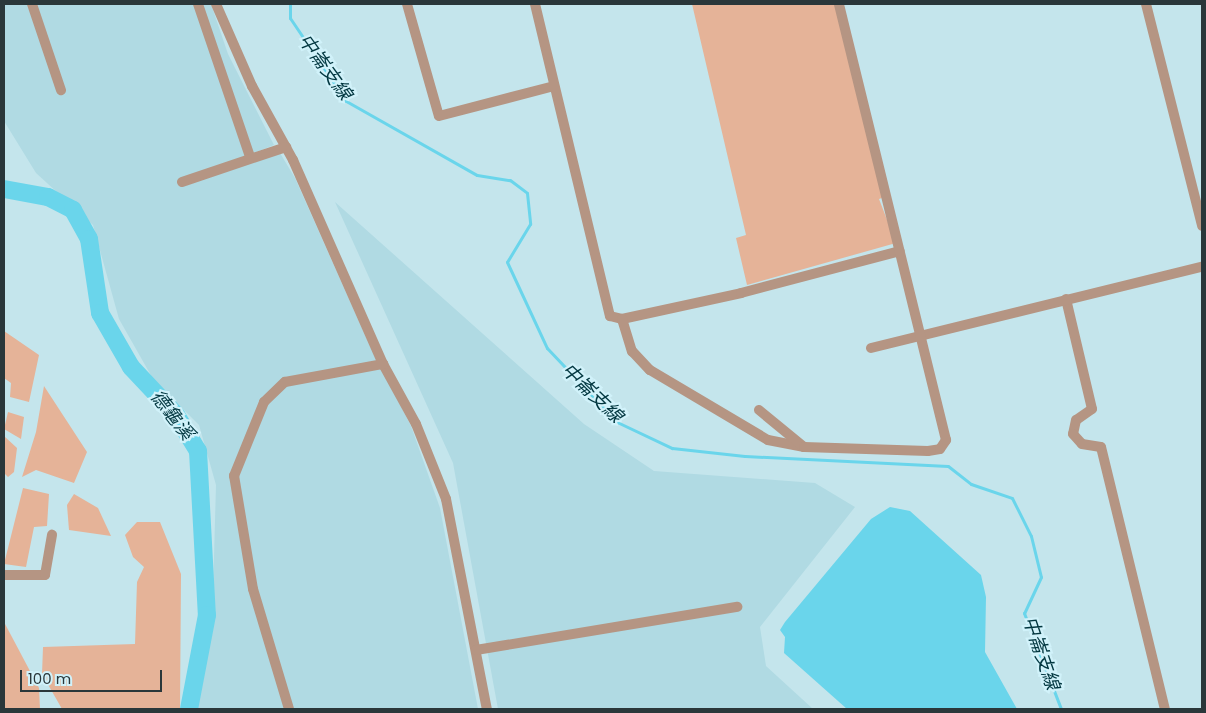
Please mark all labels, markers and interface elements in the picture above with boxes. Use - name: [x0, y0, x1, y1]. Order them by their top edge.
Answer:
- water label: 中崙支線: [293, 30, 357, 104]
- water label: 中崙支線: [557, 358, 627, 428]
- water label: 德龜溪: [145, 386, 199, 444]
- water label: 中崙支線: [1018, 613, 1064, 693]
- scale bar: [22, 660, 165, 692]
- text: 100 m: [28, 668, 71, 689]

